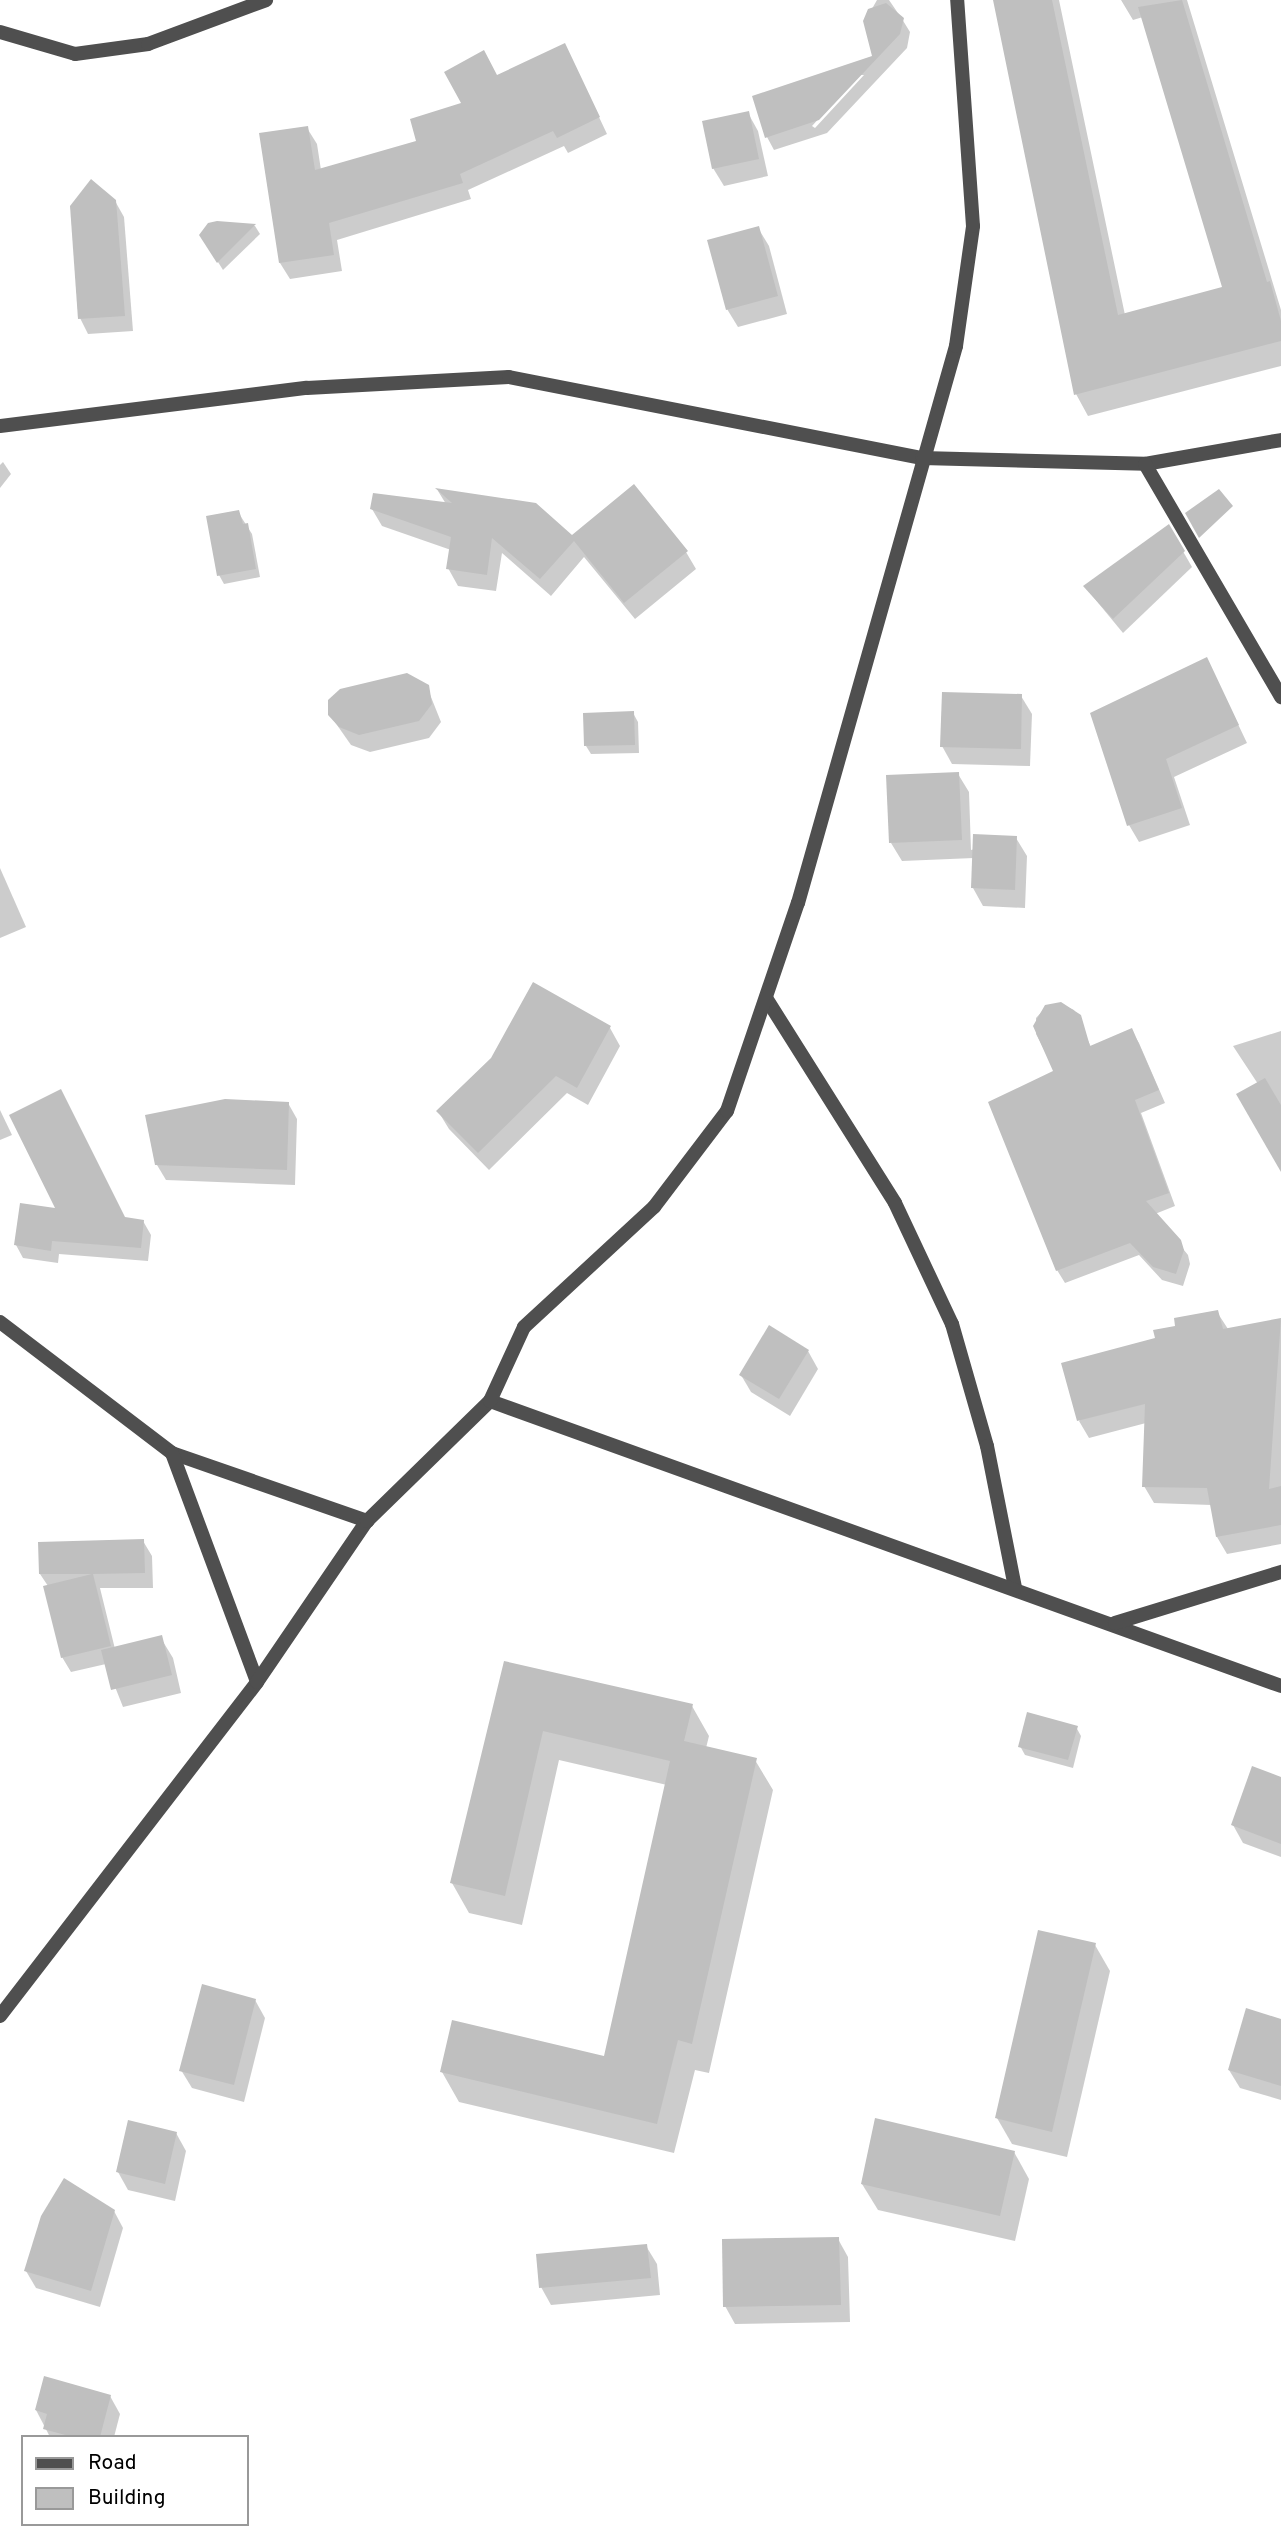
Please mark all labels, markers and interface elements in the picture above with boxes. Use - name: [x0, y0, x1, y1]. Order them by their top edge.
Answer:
- legend: [21, 2435, 248, 2526]
- text: Road: [88, 2450, 137, 2477]
- text: Building: [88, 2485, 166, 2512]

